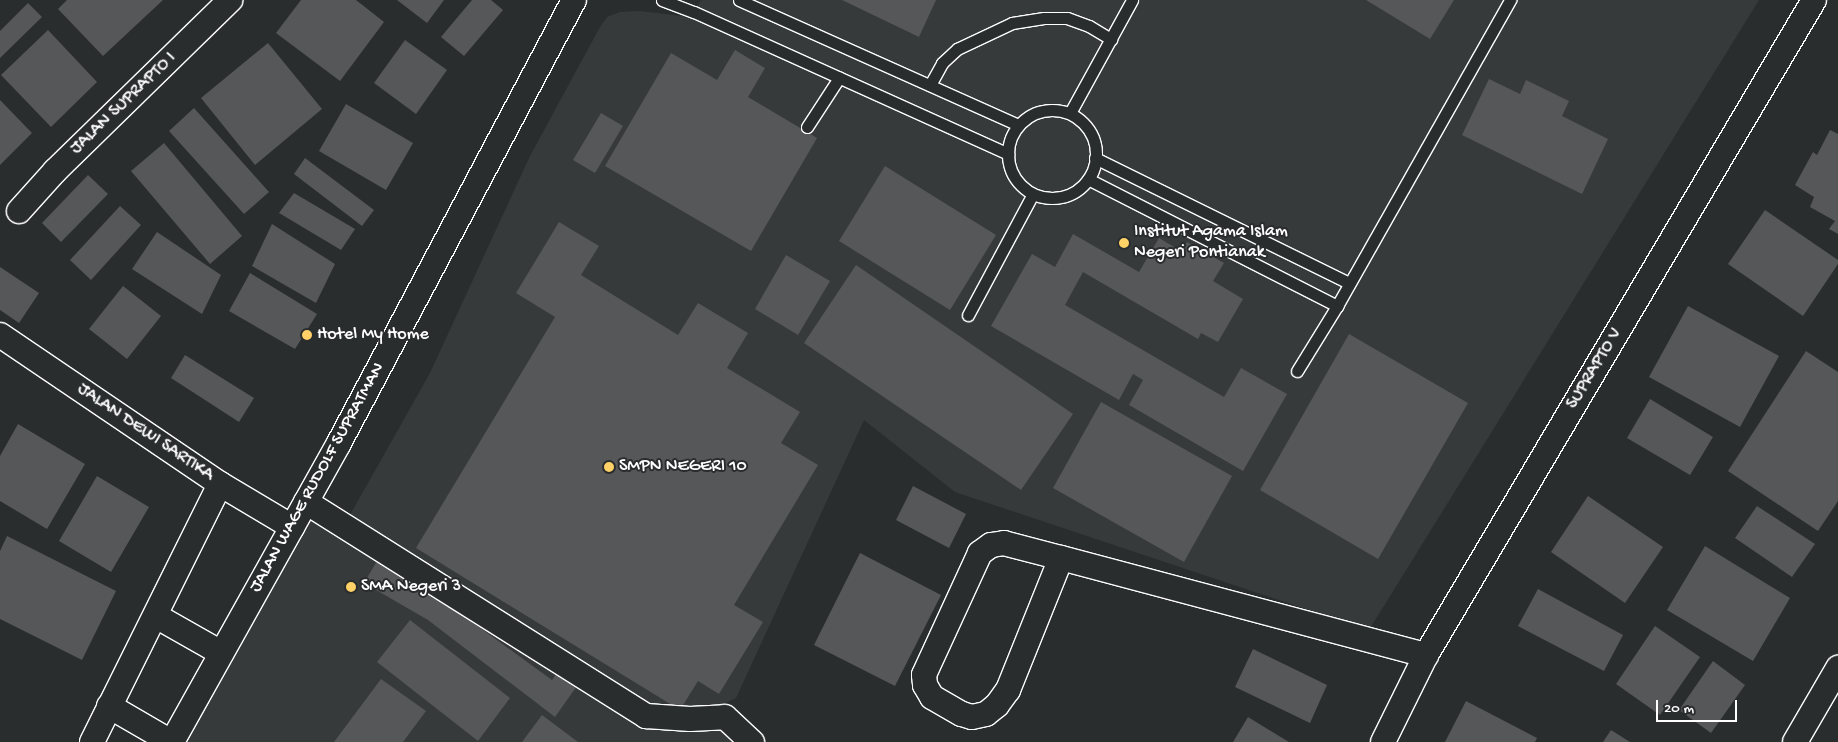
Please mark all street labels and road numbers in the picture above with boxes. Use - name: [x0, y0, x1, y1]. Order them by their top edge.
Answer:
- street label: JALAN SUPRAPTO I: [67, 48, 181, 160]
- street label: SUPRAPTO V: [1562, 325, 1628, 413]
- street label: JALAN WAGE RUDOLF SUPRATMAN: [246, 359, 390, 597]
- street label: JALAN DEWI SARTIKA: [72, 379, 218, 487]

